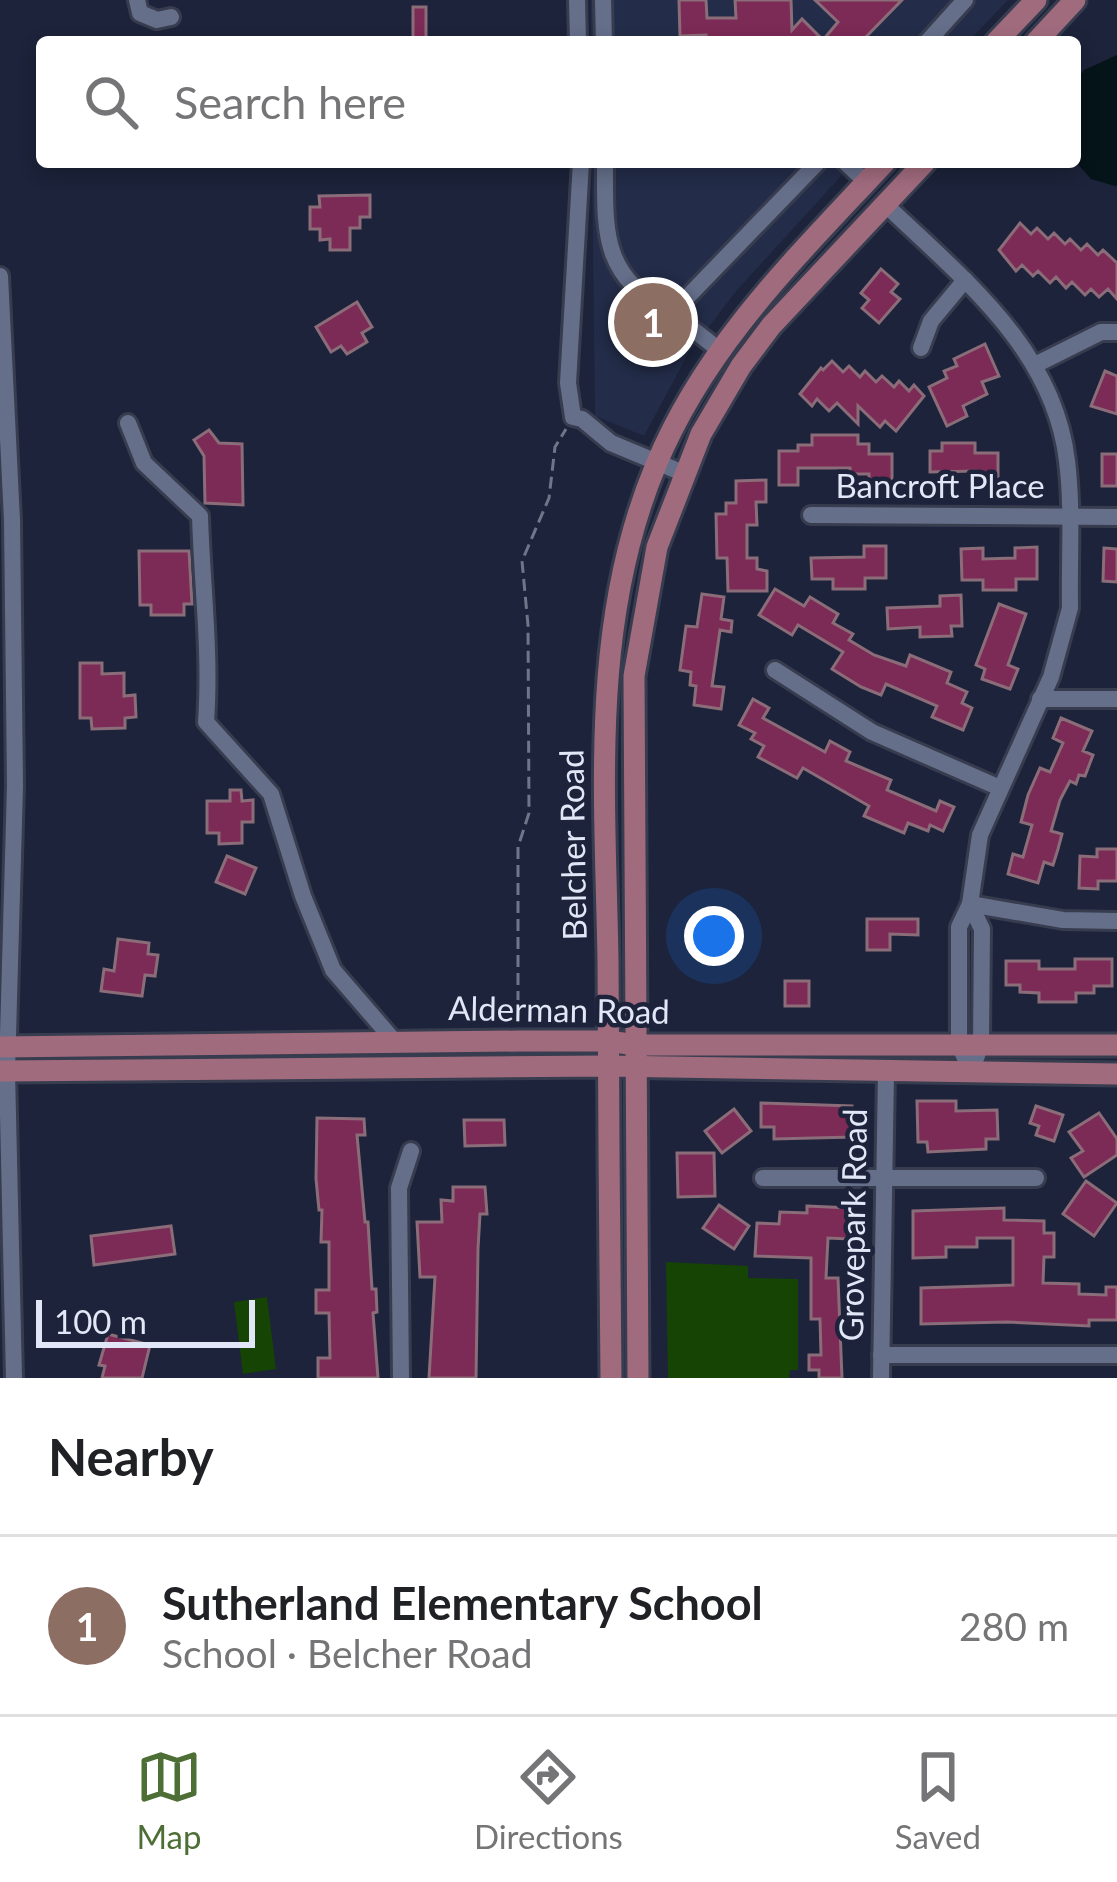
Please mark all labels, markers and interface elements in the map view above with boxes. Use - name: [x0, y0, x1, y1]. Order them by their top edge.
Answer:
- search box: [36, 36, 1081, 168]
- icon: search: [78, 69, 144, 135]
- text: Search here: [174, 75, 406, 129]
- pin: 1: [614, 277, 692, 367]
- street label: Bancroft Place: [835, 465, 1045, 505]
- street label: Belcher Road: [550, 749, 594, 941]
- your location: [684, 906, 744, 966]
- street label: Alderman Road: [448, 987, 670, 1031]
- street label: Grovepark Road: [830, 1108, 874, 1342]
- scale bar: [36, 1294, 255, 1347]
- text: 100 m: [54, 1301, 147, 1341]
- text: Nearby: [48, 1426, 214, 1487]
- text: Sutherland Elementary School: [162, 1576, 763, 1630]
- text: 1: [76, 1603, 98, 1649]
- text: 280 m: [959, 1603, 1069, 1649]
- text: School · Belcher Road: [162, 1630, 533, 1676]
- tab: Map: [136, 1744, 202, 1856]
- tab: Directions: [474, 1744, 623, 1856]
- tab: Saved: [895, 1744, 981, 1856]

